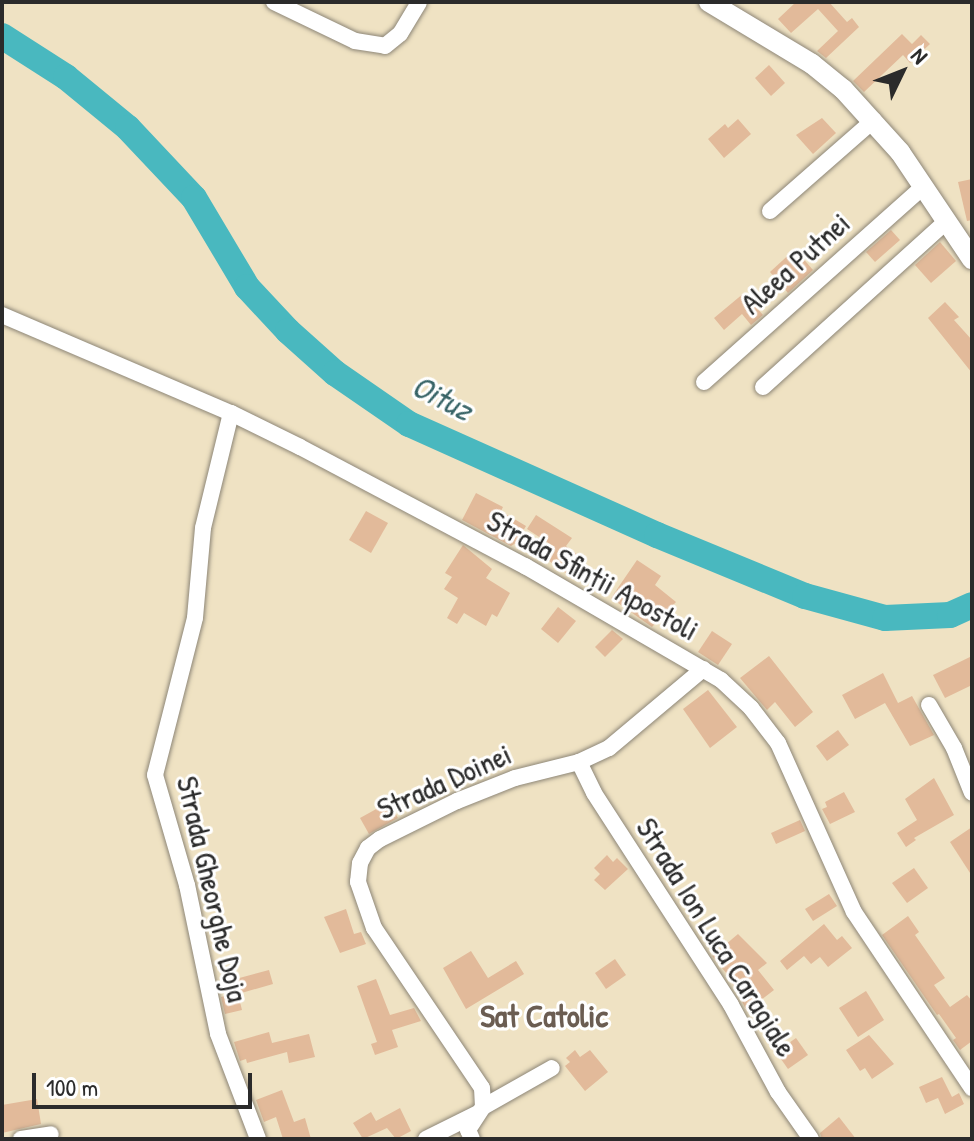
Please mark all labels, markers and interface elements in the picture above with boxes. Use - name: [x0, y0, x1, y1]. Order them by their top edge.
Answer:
- north arrow: [862, 32, 942, 112]
- text: N: [905, 41, 935, 70]
- street label: Aleea Putnei: [733, 205, 857, 321]
- water label: Oituz: [405, 367, 479, 429]
- street label: Strada Sfinții Apostoli: [481, 502, 705, 648]
- street label: Strada Doinei: [371, 735, 517, 827]
- street label: Strada Gheorghe Doja: [170, 773, 256, 1005]
- street label: Strada Ion Luca Caragiale: [629, 811, 805, 1063]
- district label: Sat Catolic: [480, 997, 608, 1035]
- scale bar: [36, 1057, 256, 1107]
- text: 100 m: [46, 1071, 98, 1103]

